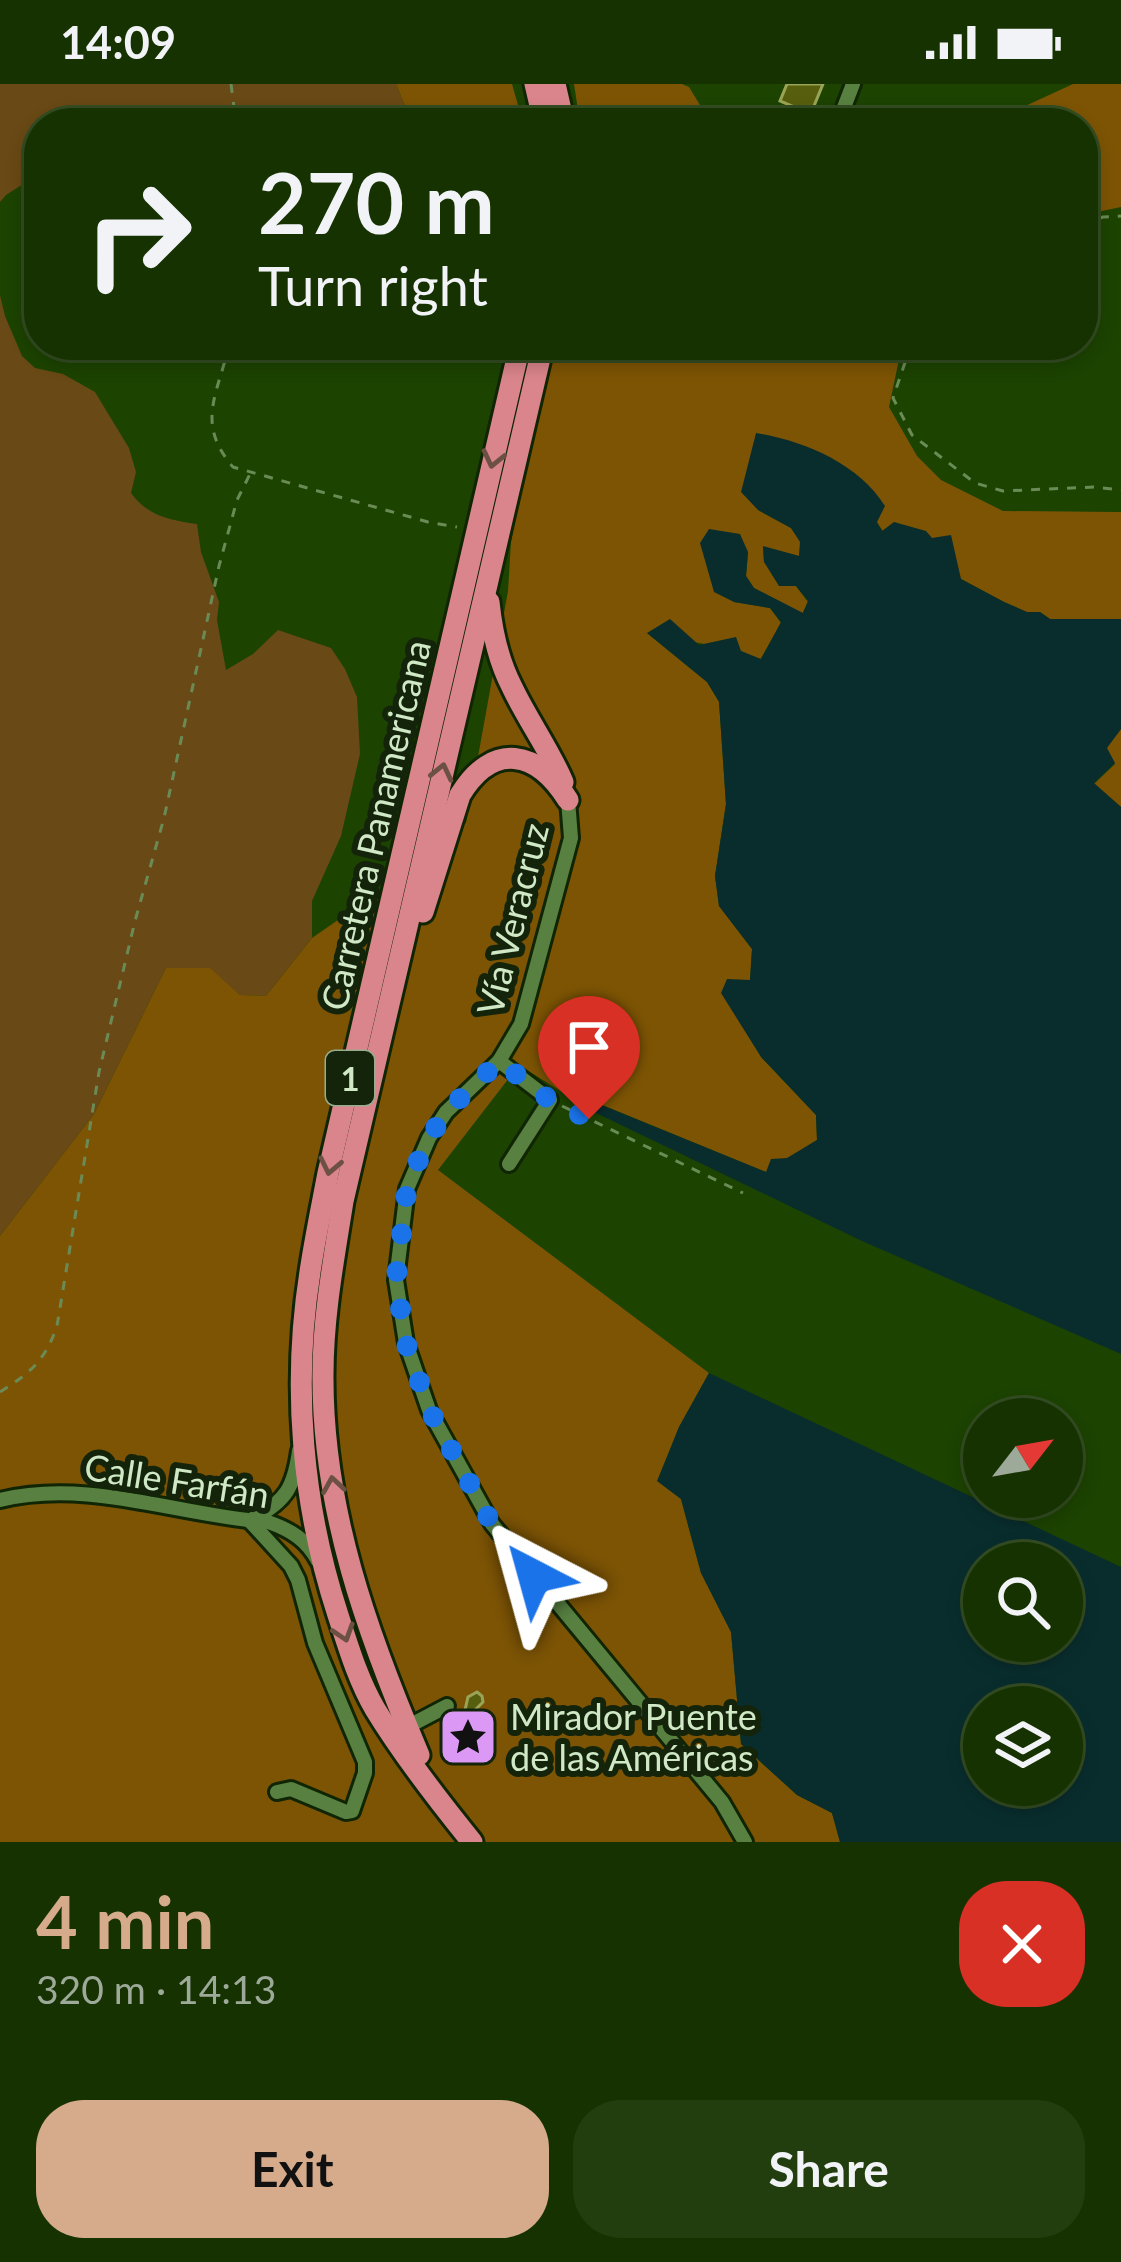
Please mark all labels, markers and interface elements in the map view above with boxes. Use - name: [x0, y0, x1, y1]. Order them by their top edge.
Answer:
- text: 14:09: [60, 15, 176, 69]
- text: 270 m: [258, 151, 495, 252]
- icon: right: [60, 156, 216, 312]
- text: Turn right: [258, 253, 488, 318]
- one-way arrow: [482, 448, 507, 469]
- street label: Carretera Panamericana: [311, 636, 439, 1014]
- one-way arrow: [428, 763, 453, 783]
- street label: Vía Veracruz: [467, 819, 557, 1019]
- pin: [538, 996, 640, 1119]
- icon: arrive: [556, 1014, 622, 1080]
- road number: 1: [326, 1051, 374, 1105]
- one-way arrow: [319, 1156, 344, 1176]
- north arrow: [963, 1398, 1083, 1518]
- map controls: [963, 1398, 1083, 1806]
- street label: Calle Farfán: [81, 1444, 273, 1516]
- one-way arrow: [321, 1475, 346, 1495]
- position arrow: [471, 1513, 597, 1639]
- button: search: [963, 1542, 1083, 1662]
- one-way arrow: [329, 1622, 354, 1643]
- button: layers: [963, 1686, 1083, 1806]
- place label: Mirador Puente de las Américas: [510, 1694, 757, 1779]
- place icon: Mirador Puente de las Américas: [437, 1706, 499, 1768]
- text: 4 min: [36, 1878, 214, 1964]
- button: close: [959, 1881, 1085, 2007]
- text: 320 m · 14:13: [36, 1966, 276, 2012]
- button: Exit: [36, 2100, 549, 2238]
- button: Share: [573, 2100, 1085, 2238]

